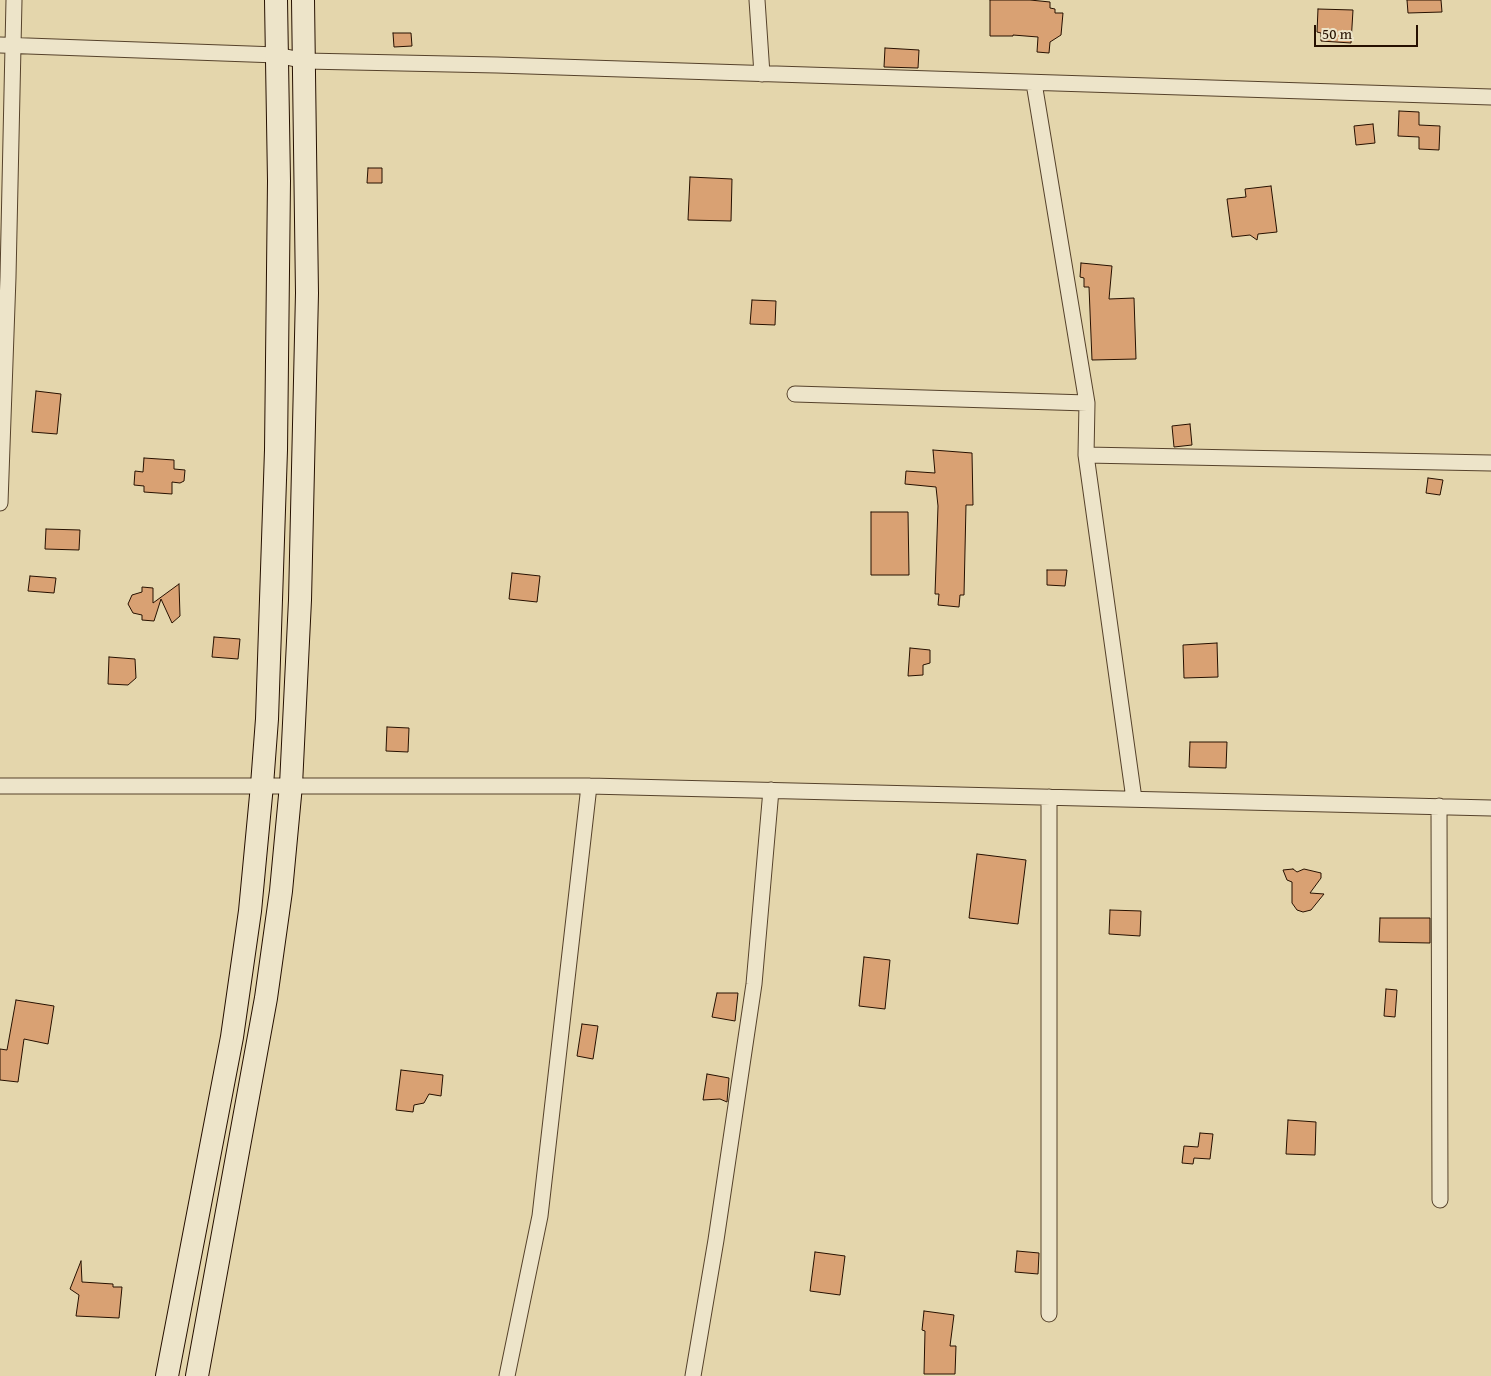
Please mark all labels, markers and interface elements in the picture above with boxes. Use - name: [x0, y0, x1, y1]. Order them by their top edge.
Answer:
- scale bar: [1316, 15, 1420, 47]
- text: 50 m: [1322, 23, 1352, 44]

